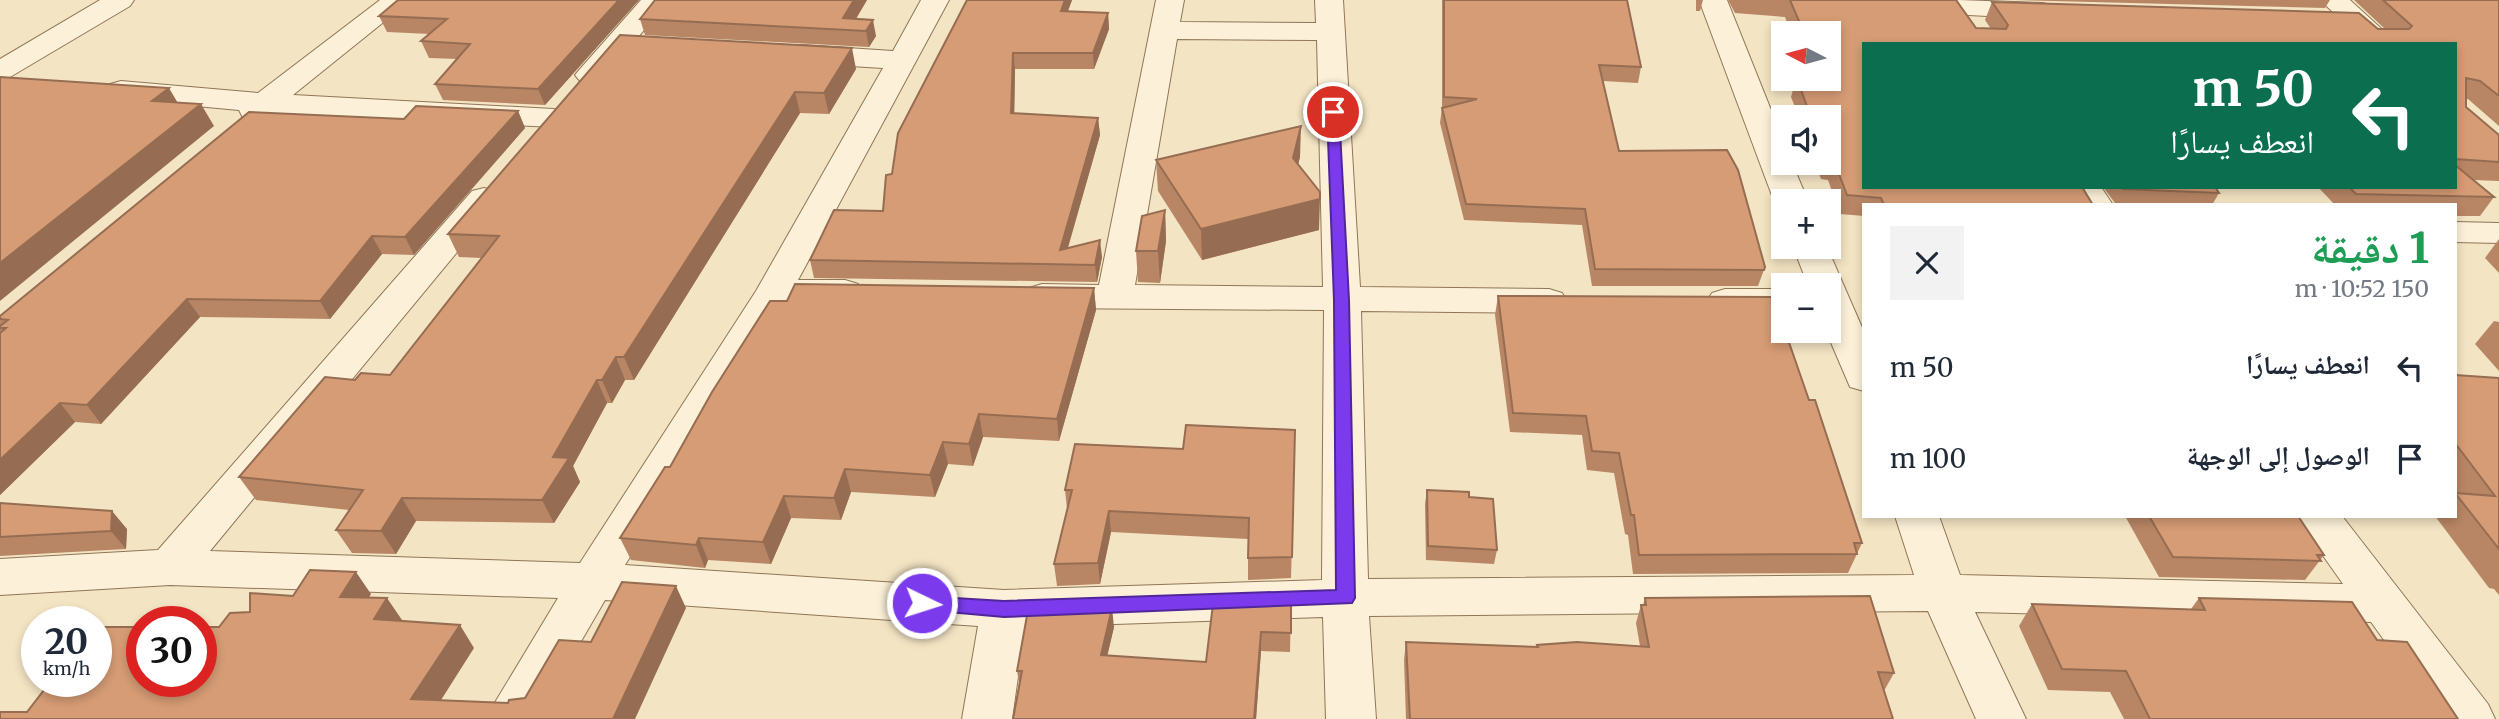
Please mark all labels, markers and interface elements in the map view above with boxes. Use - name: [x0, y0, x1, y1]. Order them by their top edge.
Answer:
- north arrow: [1771, 21, 1841, 91]
- map controls: [1771, 21, 1841, 343]
- text: 50 m: [2193, 58, 2314, 119]
- icon: left: [2338, 70, 2429, 161]
- pin: [1303, 82, 1363, 142]
- icon: arrive: [1314, 93, 1352, 131]
- button: sound: [1771, 105, 1841, 175]
- text: انعطف يسارًا: [2170, 122, 2314, 162]
- button: +: [1771, 189, 1841, 259]
- text: 1 دقيقة: [2311, 222, 2429, 274]
- button: close: [1890, 226, 1964, 300]
- button: −: [1771, 273, 1841, 343]
- text: 150 m · 10:52: [2295, 274, 2429, 303]
- text: انعطف يسارًا: [2246, 348, 2370, 381]
- icon: left: [2391, 349, 2429, 387]
- text: 50 m: [1890, 351, 1954, 384]
- text: الوصول إلى الوجهة: [2187, 439, 2370, 472]
- icon: arrive: [2391, 440, 2429, 478]
- text: 100 m: [1890, 442, 1966, 475]
- position arrow: [885, 566, 959, 640]
- speed limit sign: 30: [126, 606, 217, 697]
- text: 20: [45, 620, 88, 664]
- text: km/h: [43, 657, 90, 680]

